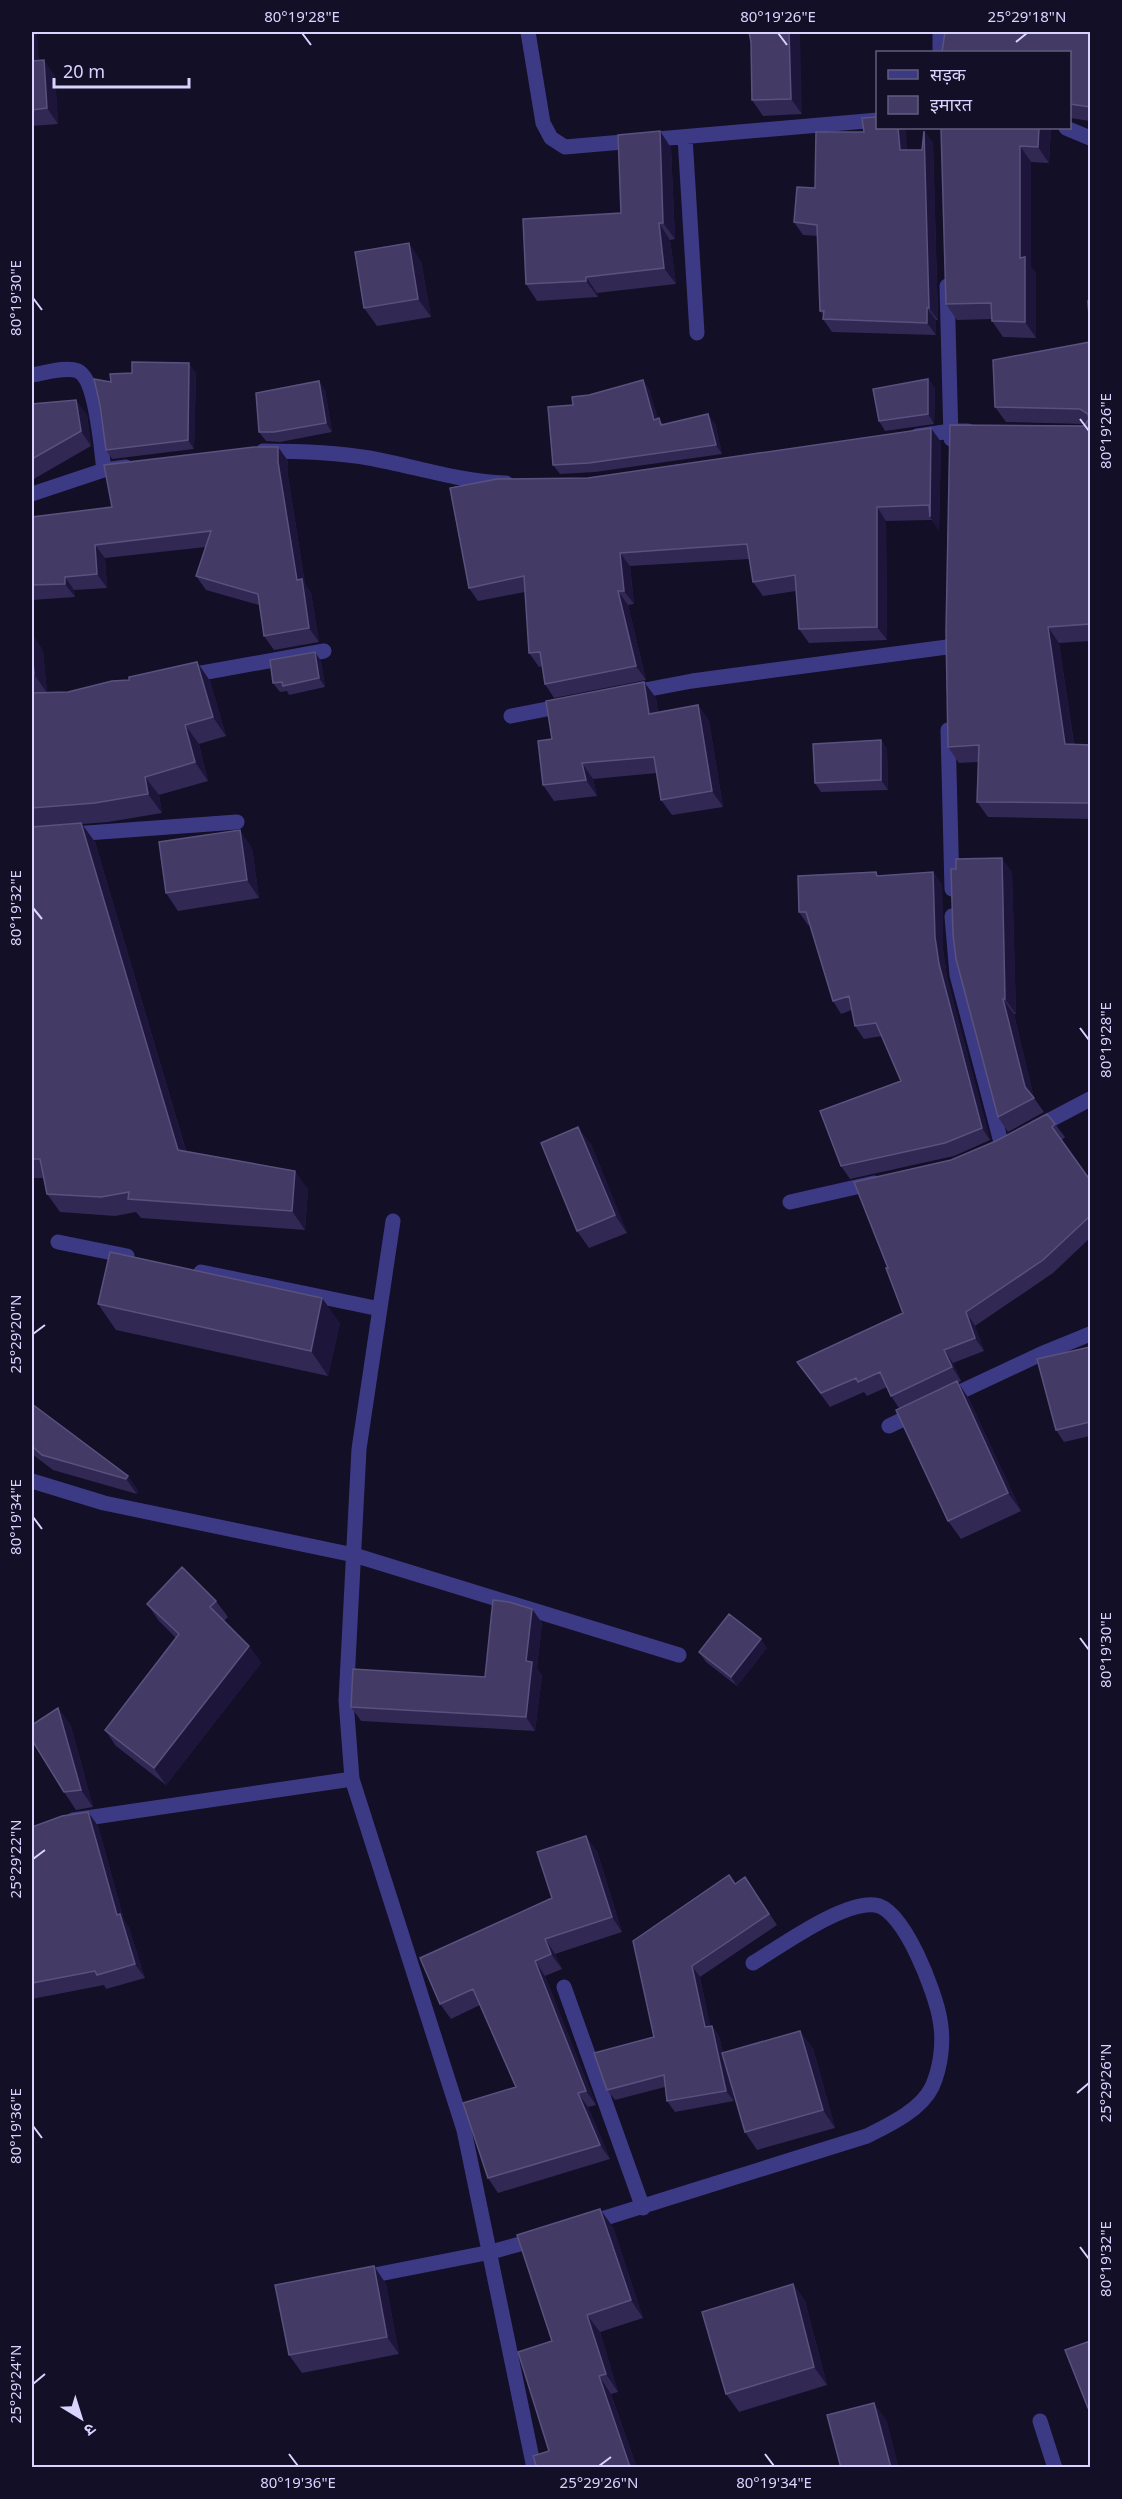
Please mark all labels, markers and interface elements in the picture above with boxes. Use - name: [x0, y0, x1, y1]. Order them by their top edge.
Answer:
- text: 80°19'28"E: [264, 6, 340, 26]
- text: 80°19'26"E: [740, 6, 816, 26]
- text: 25°29'18"N: [988, 6, 1066, 26]
- scale bar: [54, 51, 189, 89]
- legend: [876, 51, 1071, 129]
- text: 20 m: [63, 59, 105, 83]
- text: सड़क: [930, 62, 967, 86]
- text: इमारत: [930, 92, 973, 116]
- text: 80°19'30"E: [5, 260, 25, 336]
- text: 80°19'26"E: [1095, 393, 1115, 469]
- text: 80°19'32"E: [5, 870, 25, 946]
- text: 80°19'28"E: [1095, 1002, 1115, 1078]
- text: 25°29'20"N: [5, 1295, 25, 1373]
- text: 80°19'34"E: [5, 1479, 25, 1555]
- text: 80°19'30"E: [1095, 1612, 1115, 1688]
- text: 25°29'22"N: [5, 1820, 25, 1898]
- text: 25°29'26"N: [1095, 2044, 1115, 2122]
- text: 80°19'36"E: [5, 2088, 25, 2164]
- text: 80°19'32"E: [1095, 2221, 1115, 2297]
- text: 25°29'24"N: [5, 2345, 25, 2423]
- north arrow: [51, 2388, 111, 2448]
- text: उ: [79, 2418, 101, 2442]
- text: 80°19'36"E: [260, 2472, 336, 2492]
- text: 25°29'26"N: [560, 2472, 638, 2492]
- text: 80°19'34"E: [736, 2472, 812, 2492]

